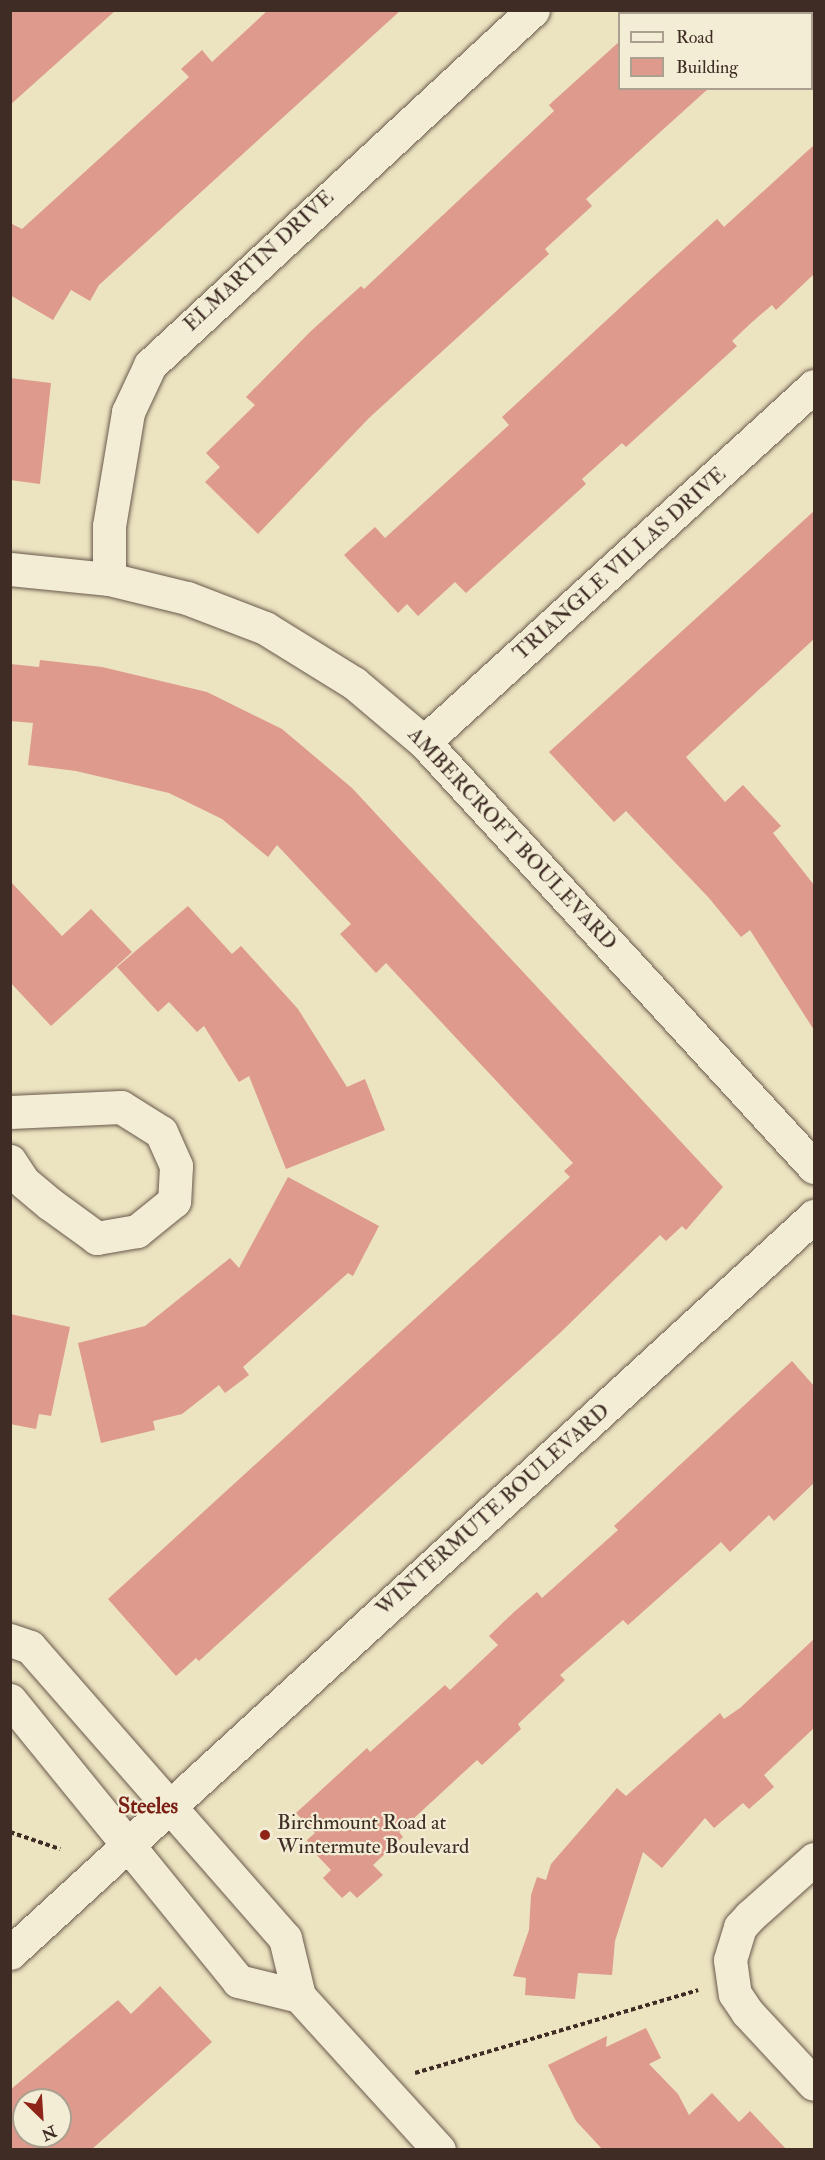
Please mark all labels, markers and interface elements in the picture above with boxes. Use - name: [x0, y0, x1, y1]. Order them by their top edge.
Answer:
- legend: [618, 12, 813, 90]
- text: Road: [676, 26, 714, 49]
- text: Building: [676, 56, 738, 79]
- street label: ELMARTIN DRIVE: [179, 185, 339, 337]
- street label: TRIANGLE VILLAS DRIVE: [509, 462, 731, 666]
- street label: AMBERCROFT BOULEVARD: [402, 722, 622, 956]
- street label: WINTERMUTE BOULEVARD: [371, 1398, 615, 1622]
- district label: Steeles: [118, 1794, 178, 1820]
- place label: Birchmount Road at Wintermute Boulevard: [277, 1810, 469, 1860]
- marker: Birchmount Road at Wintermute Boulevard: [258, 1828, 272, 1842]
- north arrow: [12, 2088, 72, 2148]
- text: N: [38, 2120, 59, 2145]

